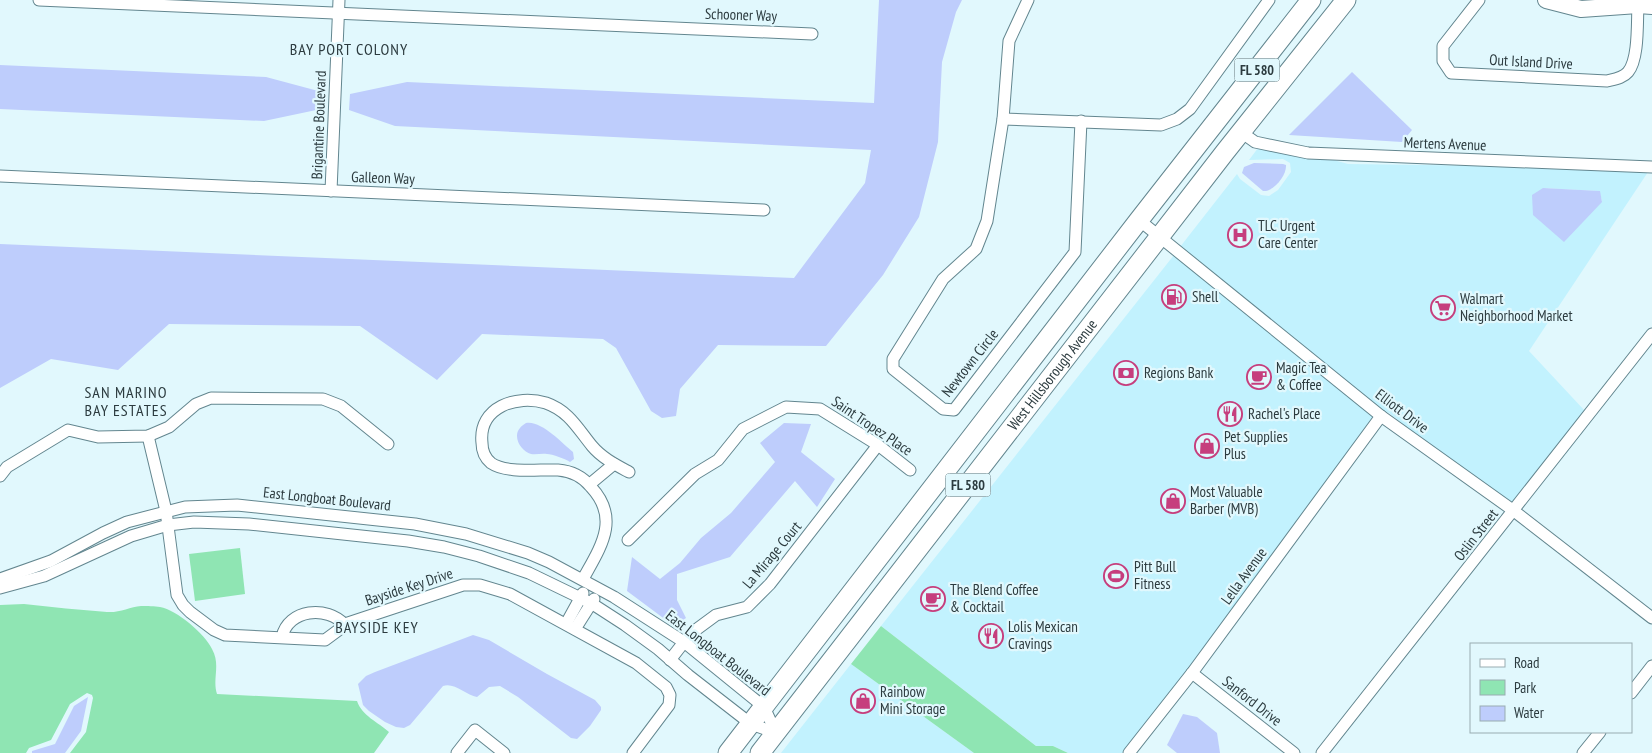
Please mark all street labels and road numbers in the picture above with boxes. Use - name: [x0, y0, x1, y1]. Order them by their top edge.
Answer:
- street label: Schooner Way: [705, 4, 778, 25]
- street label: Out Island Drive: [1489, 50, 1573, 73]
- road number: FL 580: [1234, 58, 1280, 82]
- street label: Brigantine Boulevard: [307, 70, 330, 180]
- street label: Mertens Avenue: [1403, 133, 1487, 154]
- street label: Galleon Way: [351, 167, 416, 188]
- street label: West Hillsborough Avenue: [1003, 315, 1101, 434]
- street label: Newtown Circle: [937, 325, 1002, 401]
- street label: Elliott Drive: [1372, 384, 1433, 437]
- street label: Saint Tropez Place: [828, 392, 916, 460]
- road number: FL 580: [946, 474, 990, 496]
- street label: East Longboat Boulevard: [262, 482, 392, 515]
- street label: Oslin Street: [1449, 505, 1502, 565]
- street label: La Mirage Court: [738, 517, 805, 592]
- street label: Lella Avenue: [1217, 544, 1271, 608]
- street label: Bayside Key Drive: [362, 563, 455, 610]
- street label: East Longboat Boulevard: [662, 606, 775, 700]
- street label: Sanford Drive: [1219, 671, 1286, 730]

